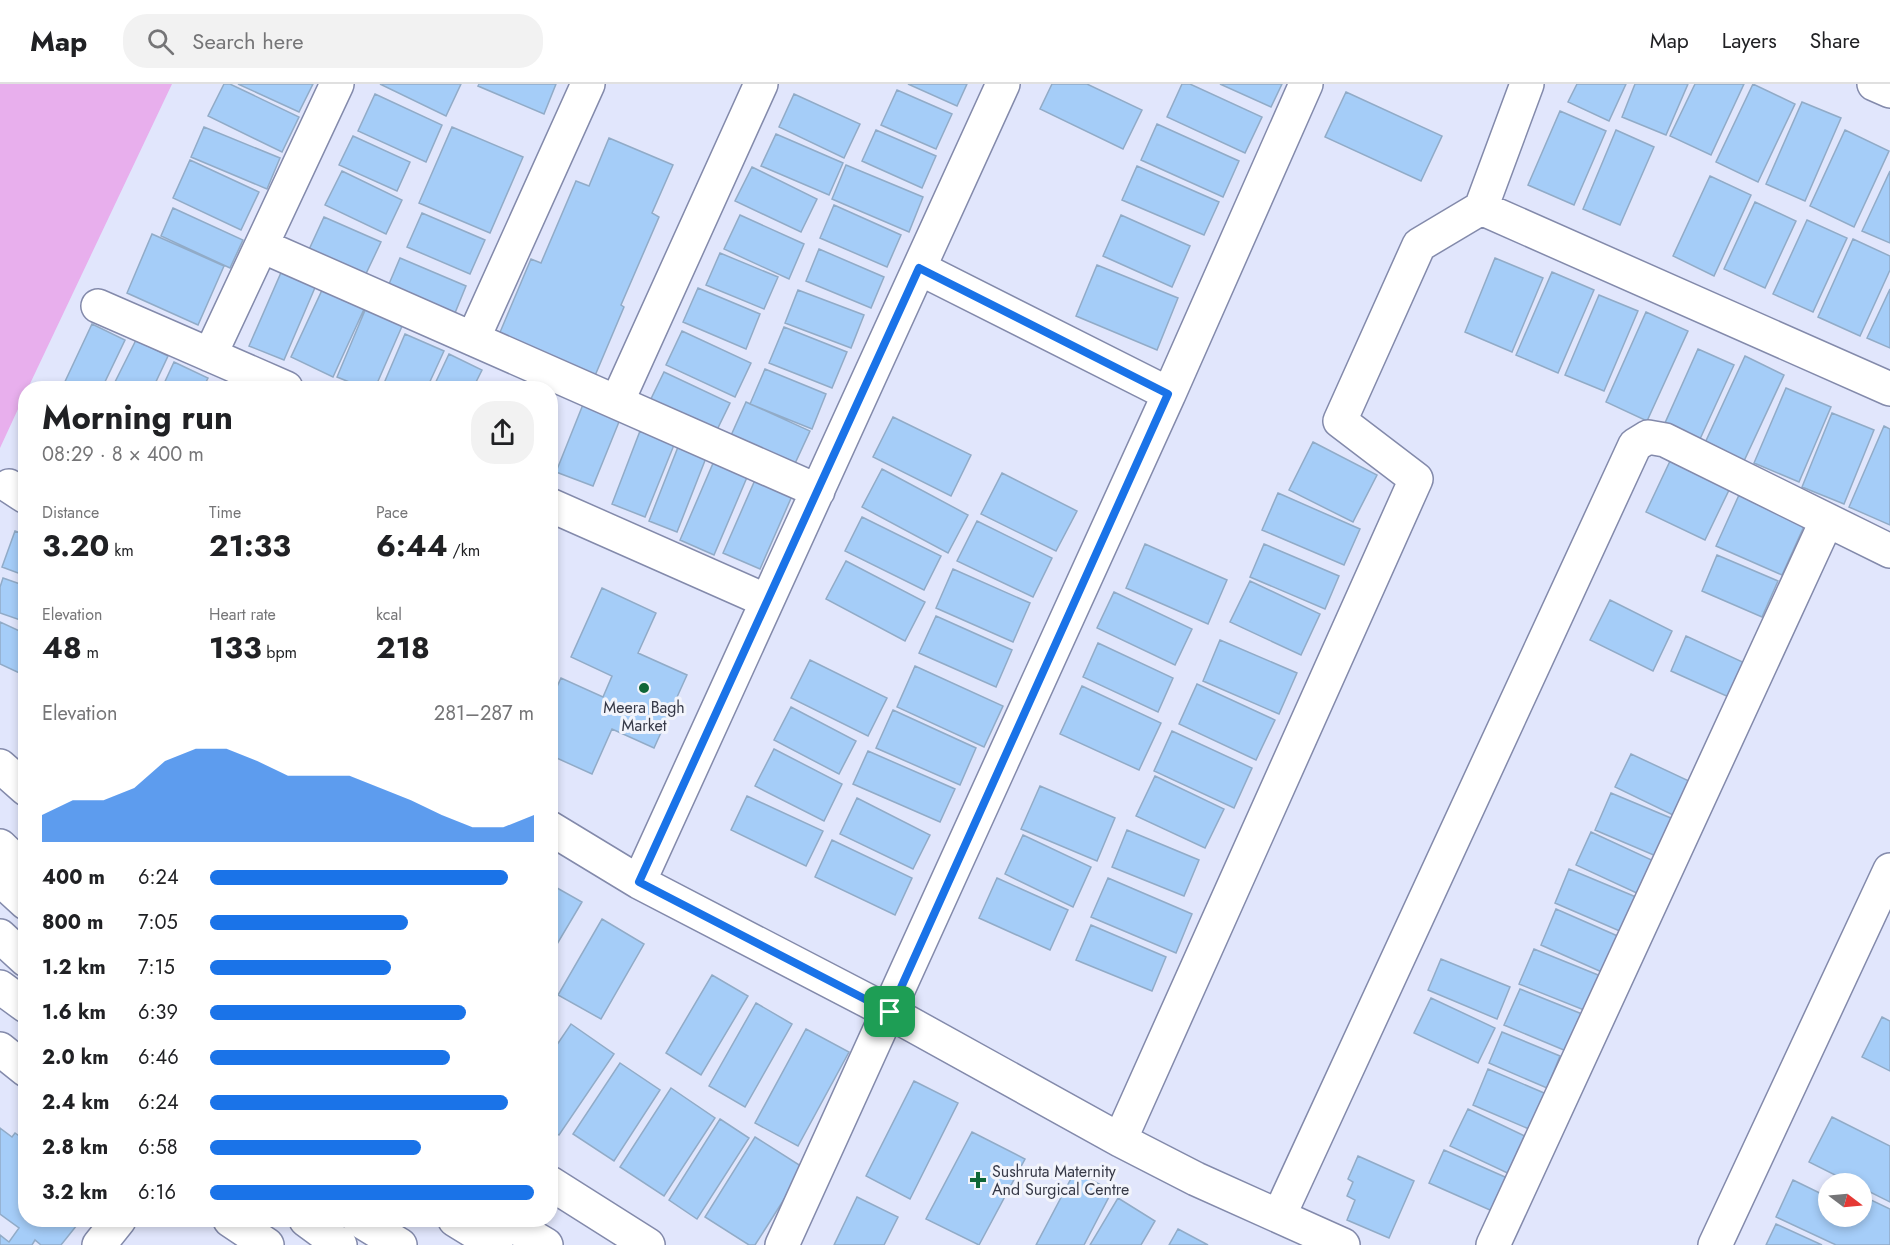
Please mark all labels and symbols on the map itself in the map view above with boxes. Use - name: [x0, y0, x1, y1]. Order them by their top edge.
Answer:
- marker: Meera Bagh Market: [637, 681, 651, 695]
- place label: Meera Bagh Market: [603, 696, 685, 737]
- pin: [864, 986, 915, 1037]
- place label: Sushruta Maternity And Surgical Centre: [992, 1160, 1129, 1201]
- marker: Sushruta Maternity And Surgical Centre: [969, 1171, 987, 1189]
- north arrow: [1818, 1173, 1872, 1227]

